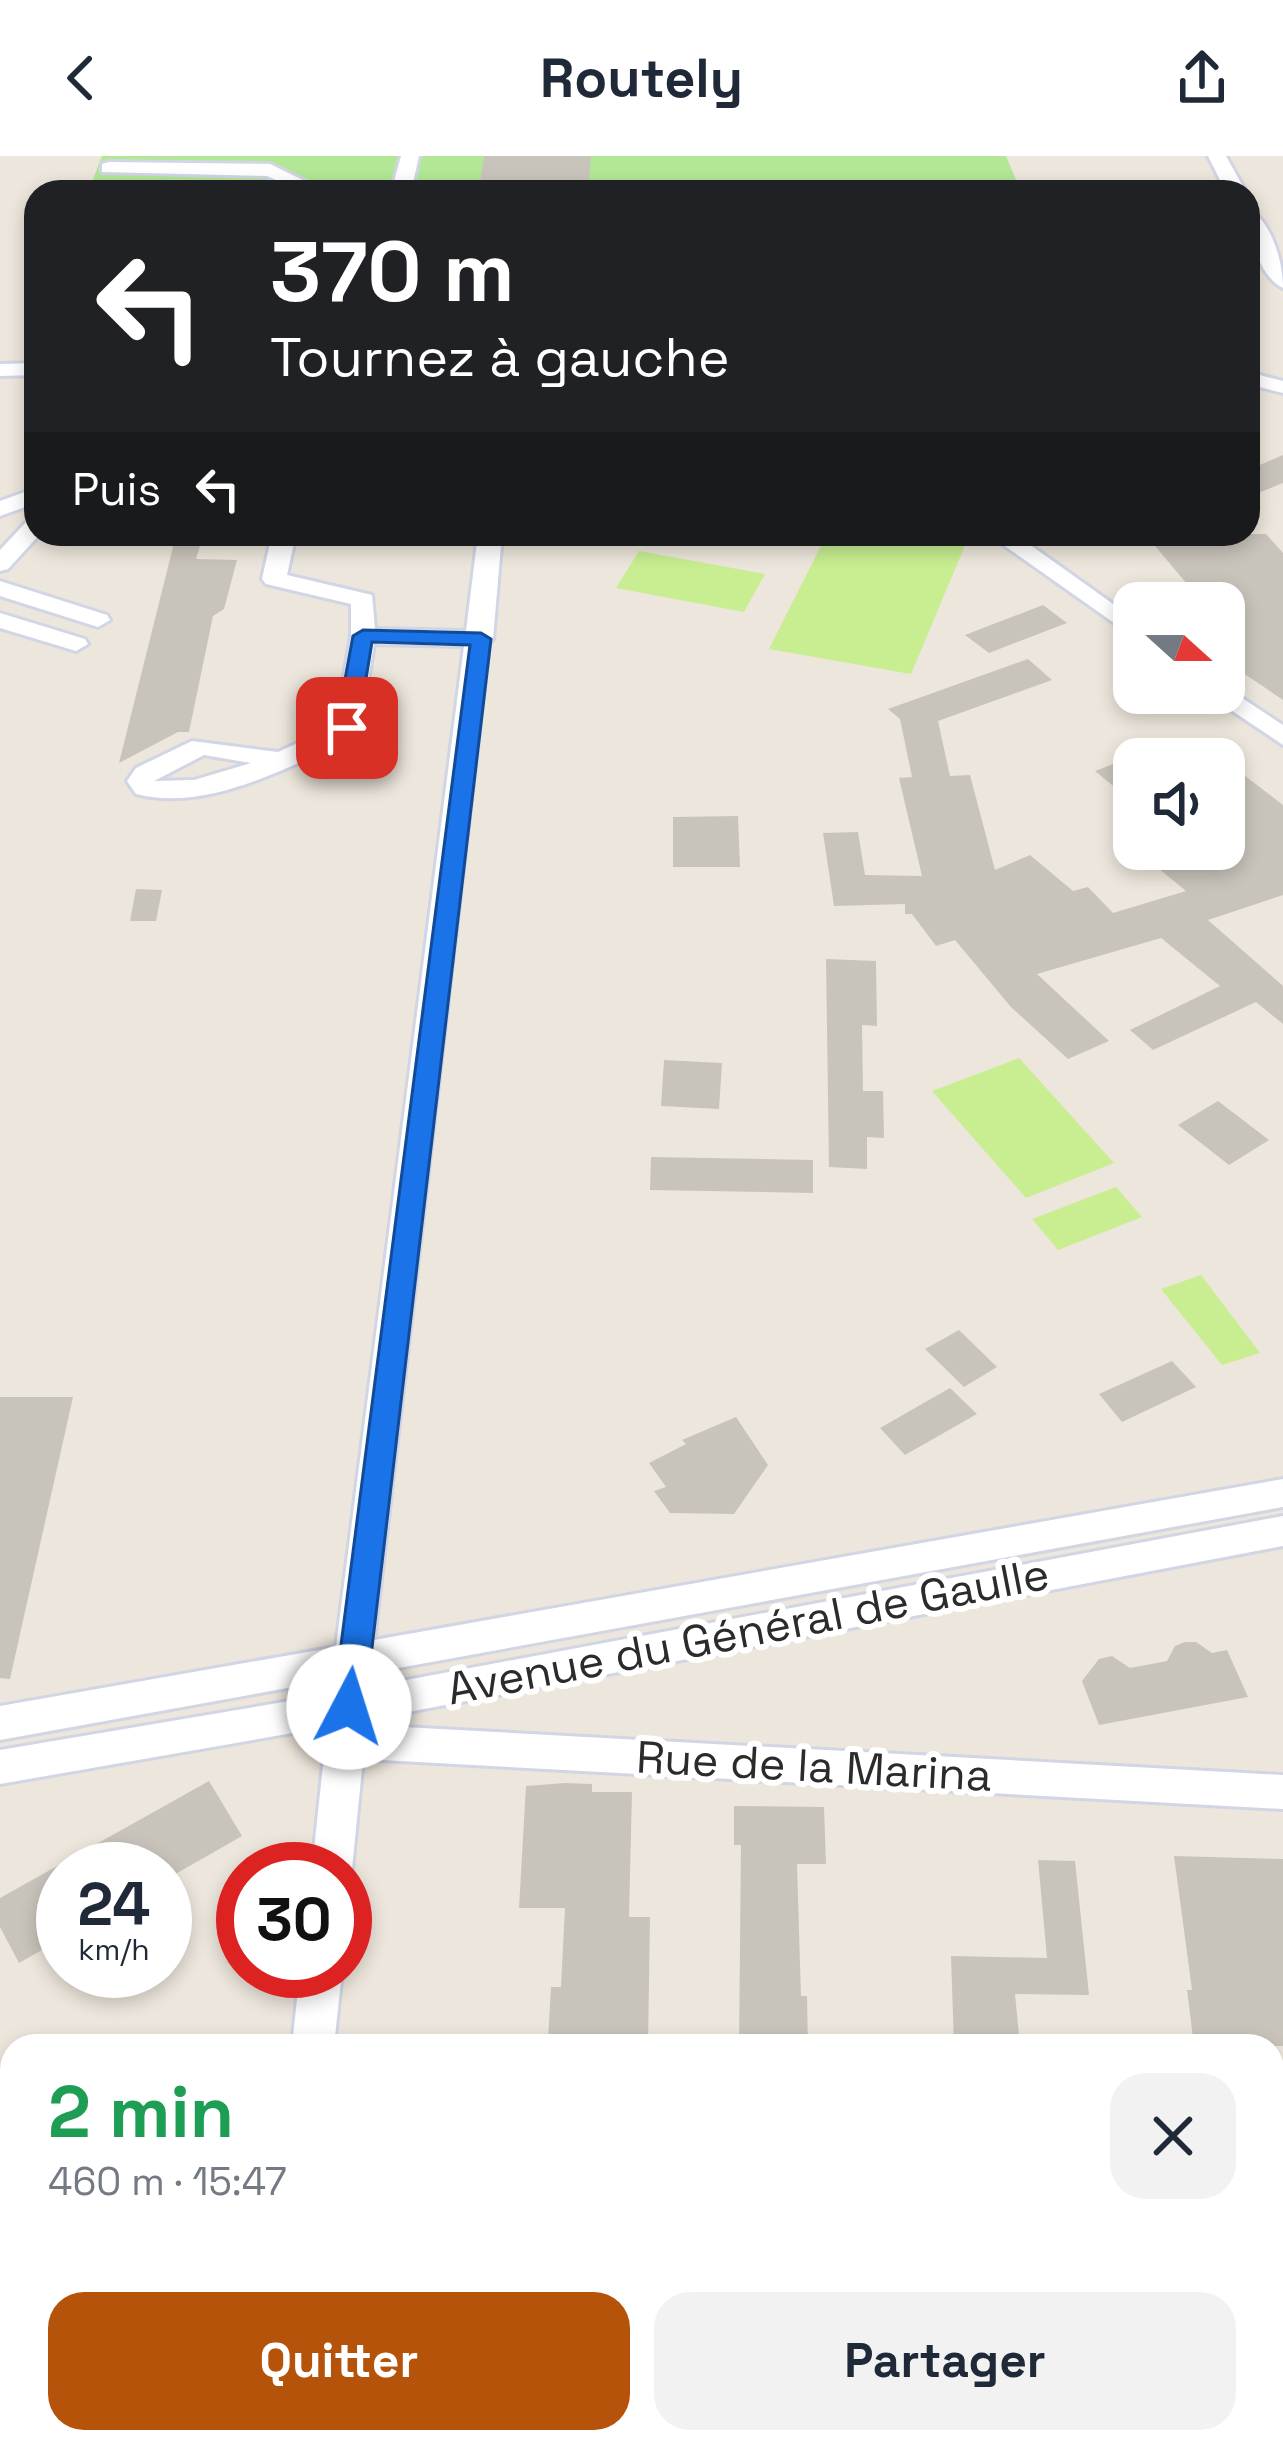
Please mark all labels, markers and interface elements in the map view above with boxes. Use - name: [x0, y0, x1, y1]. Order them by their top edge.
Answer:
- text: Routely: [540, 44, 743, 113]
- icon: back: [48, 45, 114, 111]
- icon: share: [1169, 45, 1235, 111]
- text: 370 m: [270, 218, 515, 326]
- icon: left: [72, 228, 228, 384]
- text: Tournez à gauche: [270, 323, 730, 392]
- icon: left: [185, 456, 251, 522]
- text: Puis: [72, 461, 161, 518]
- north arrow: [1113, 582, 1245, 714]
- map controls: [1113, 582, 1245, 870]
- pin: [296, 677, 398, 779]
- icon: arrive: [314, 695, 380, 761]
- button: sound: [1113, 738, 1245, 870]
- street label: Avenue du Général de Gaulle: [442, 1545, 1054, 1717]
- position arrow: [286, 1644, 412, 1770]
- street label: Rue de la Marina: [635, 1728, 993, 1804]
- speed limit sign: 30: [216, 1842, 372, 1998]
- text: 24: [78, 1866, 150, 1943]
- text: km/h: [78, 1930, 150, 1969]
- text: 2 min: [48, 2066, 234, 2158]
- button: close: [1110, 2073, 1236, 2199]
- text: 460 m · 15:47: [48, 2157, 287, 2206]
- button: Quitter: [48, 2292, 630, 2430]
- button: Partager: [654, 2292, 1236, 2430]

